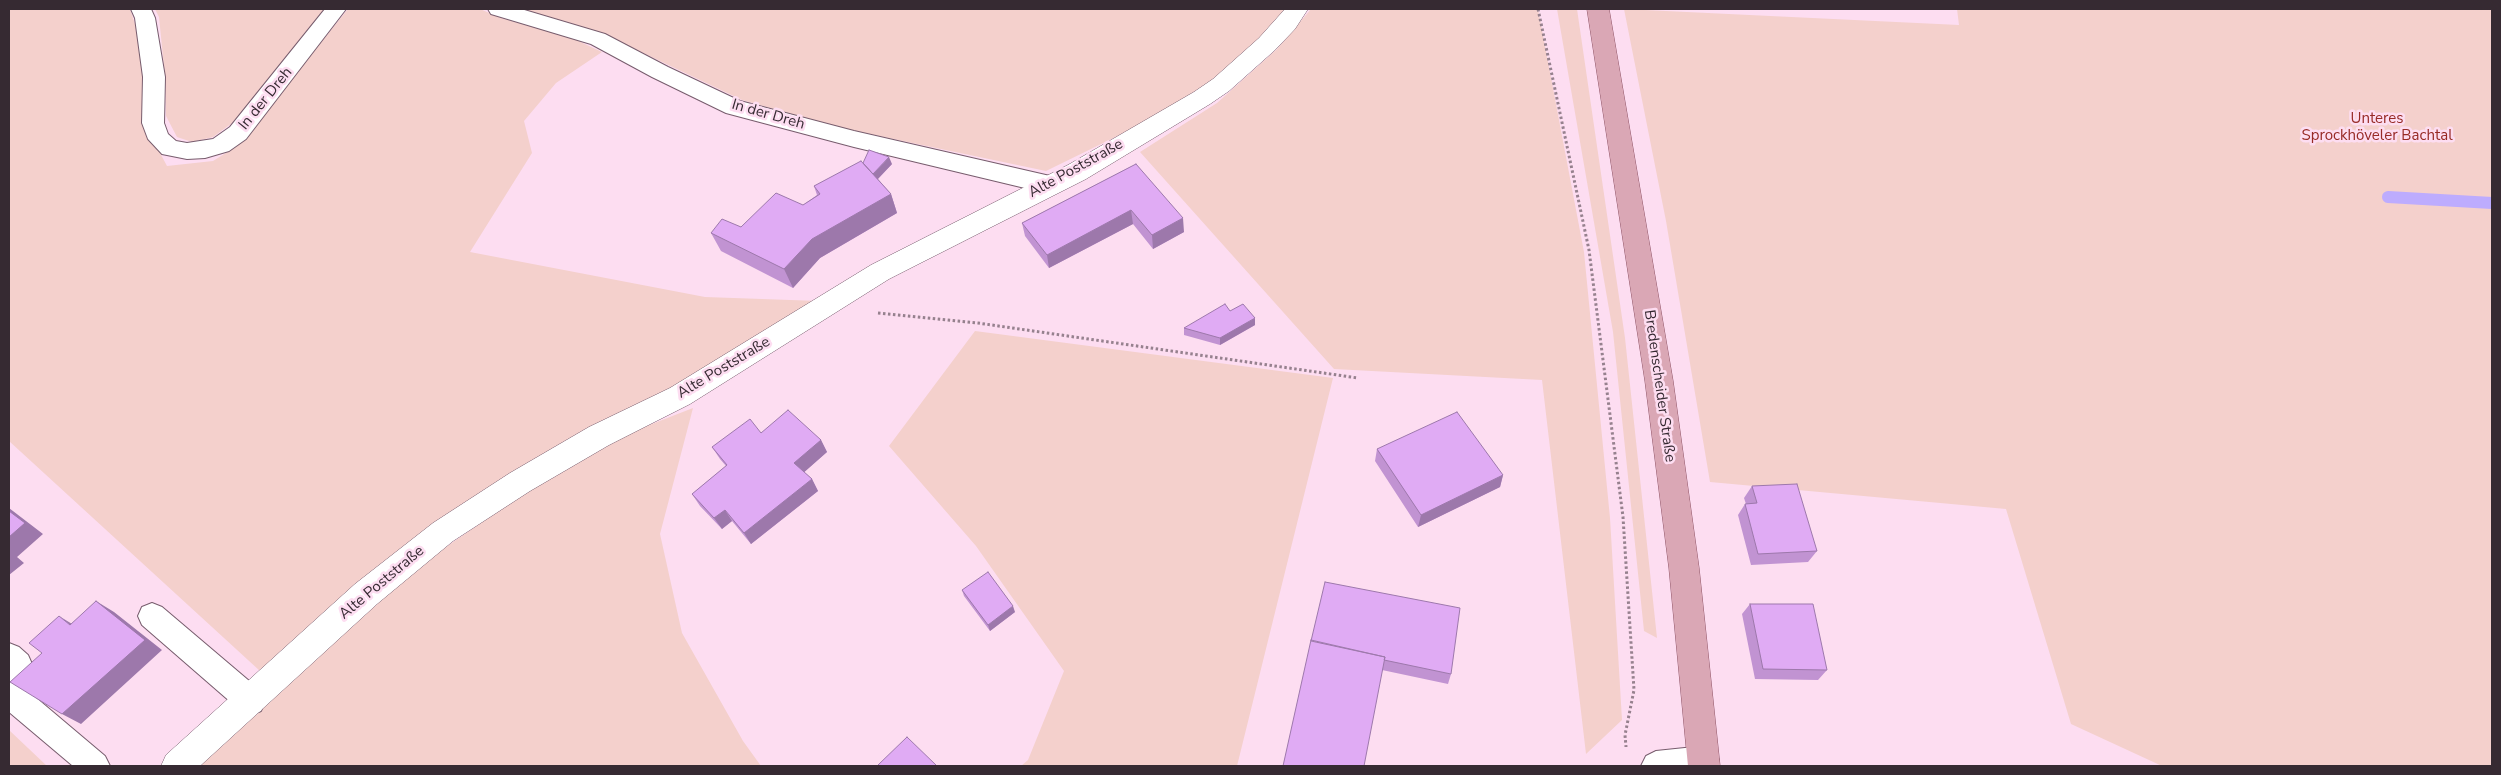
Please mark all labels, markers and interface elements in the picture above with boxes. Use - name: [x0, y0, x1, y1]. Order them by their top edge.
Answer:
- street label: In der Dreh: [235, 64, 297, 134]
- street label: In der Dreh: [729, 96, 807, 134]
- park label: Unteres Sprockhöveler Bachtal: [2301, 110, 2453, 145]
- street label: Alte Poststraße: [1026, 136, 1126, 202]
- street label: Bredenscheider Straße: [1639, 309, 1679, 463]
- street label: Alte Poststraße: [674, 333, 774, 403]
- street label: Alte Poststraße: [336, 542, 428, 624]

